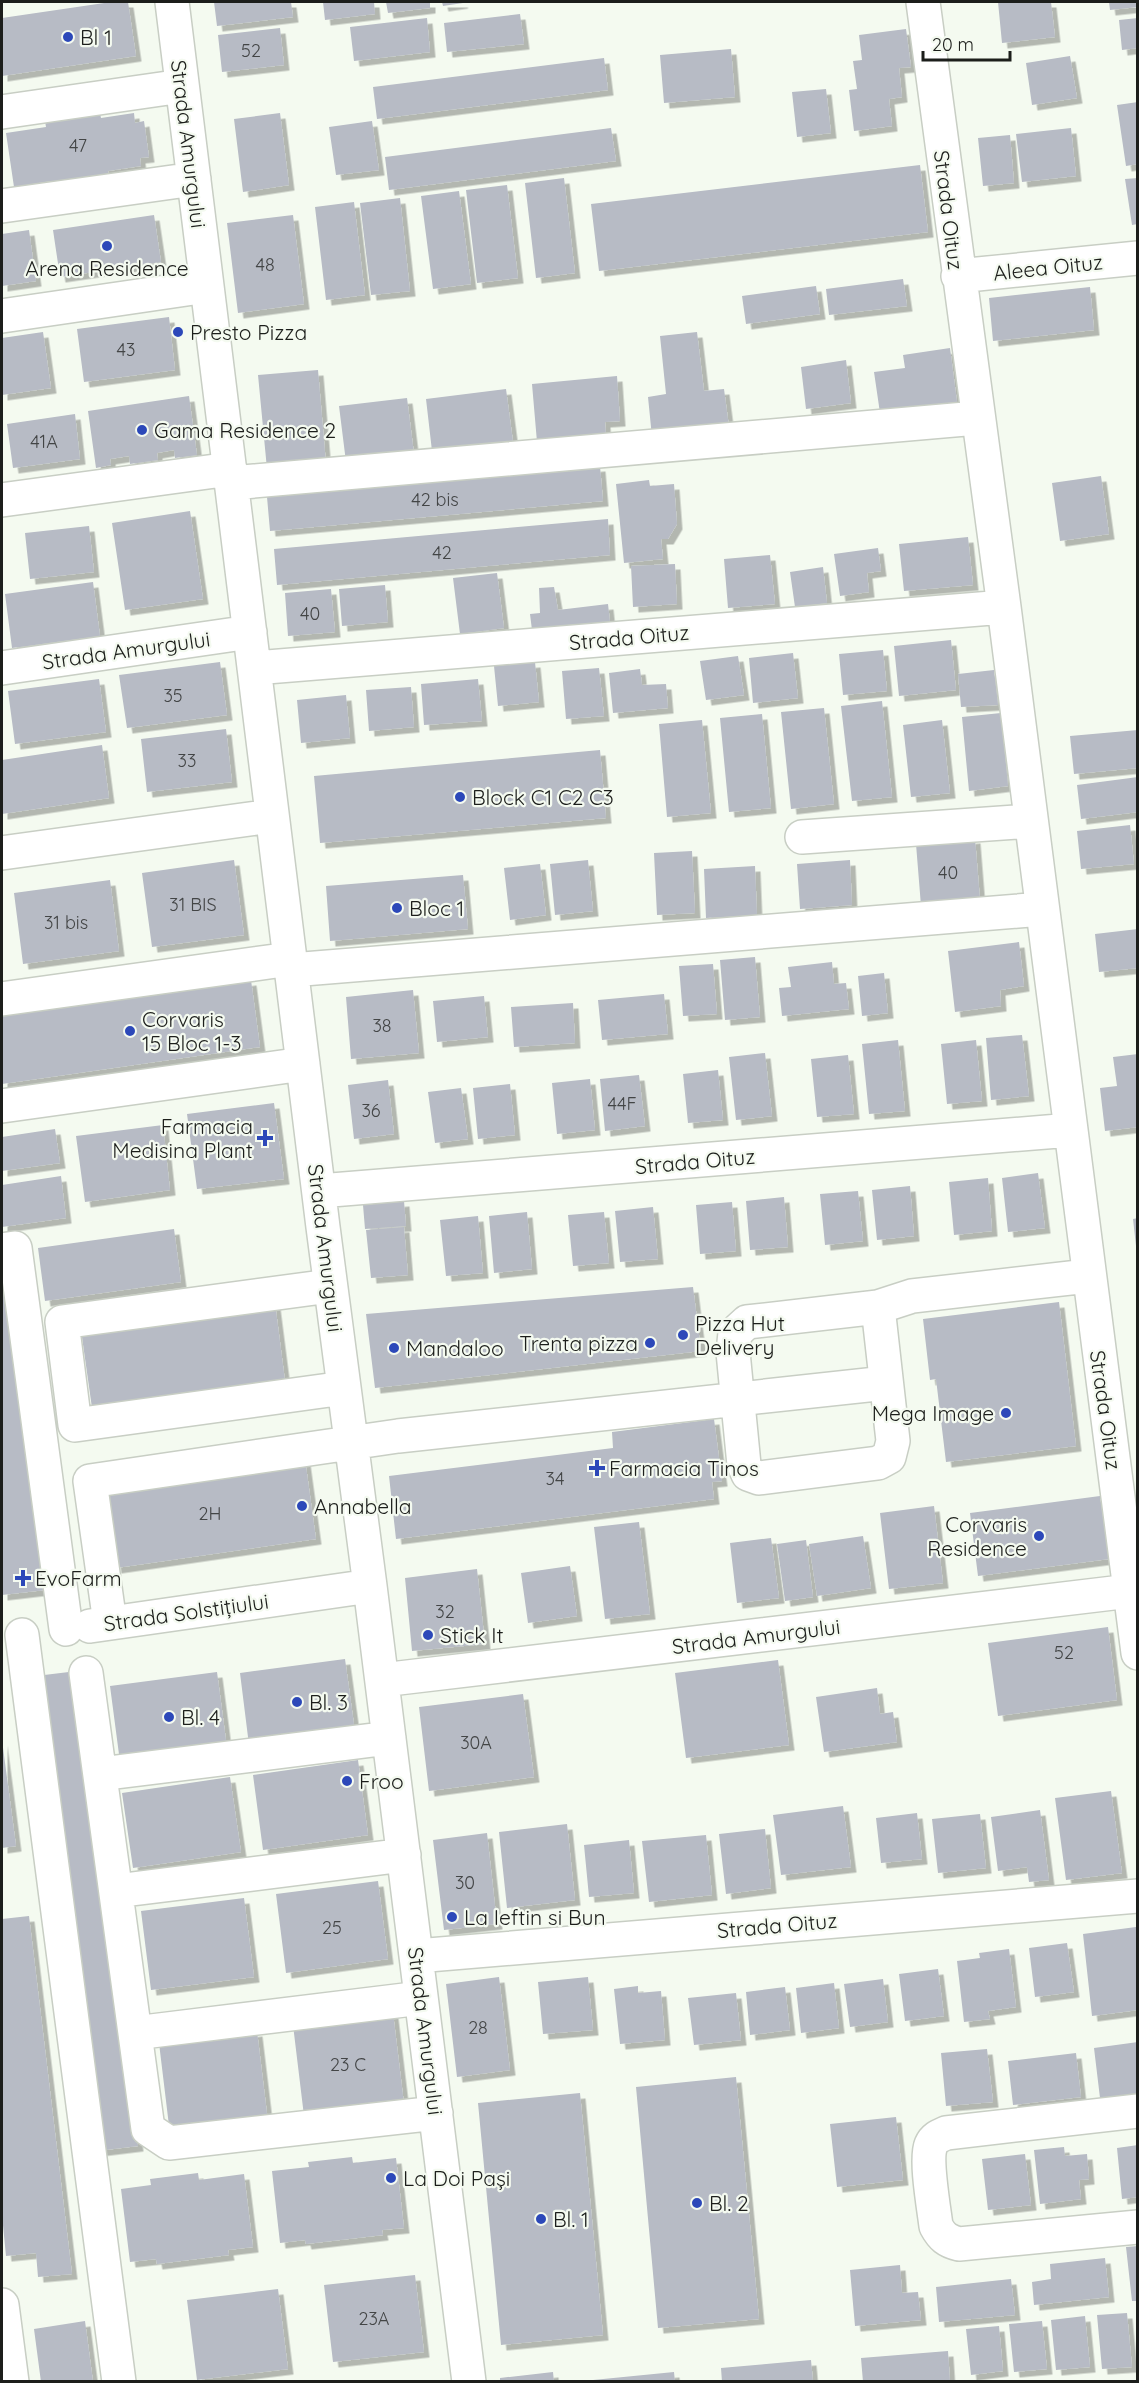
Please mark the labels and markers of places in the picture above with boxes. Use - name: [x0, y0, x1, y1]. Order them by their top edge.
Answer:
- place label: Bl 1: [80, 24, 112, 50]
- marker: Bl 1: [61, 30, 75, 44]
- marker: Arena Residence: [100, 239, 114, 253]
- place label: Arena Residence: [25, 255, 189, 281]
- place label: Presto Pizza: [190, 319, 307, 345]
- marker: Presto Pizza: [171, 325, 185, 339]
- place label: Gama Residence 2: [154, 417, 336, 443]
- marker: Gama Residence 2: [135, 423, 149, 437]
- place label: Block C1 C2 C3: [472, 784, 614, 810]
- marker: Block C1 C2 C3: [453, 790, 467, 804]
- place label: Bloc 1: [409, 895, 464, 921]
- marker: Bloc 1: [390, 901, 404, 915]
- place label: Corvaris 15 Bloc 1-3: [142, 1006, 241, 1056]
- marker: Corvaris 15 Bloc 1-3: [123, 1024, 137, 1038]
- place label: Farmacia Medisina Plant: [112, 1113, 253, 1163]
- marker: Farmacia Medisina Plant: [258, 1131, 272, 1145]
- place label: Pizza Hut Delivery: [695, 1310, 785, 1360]
- marker: Pizza Hut Delivery: [676, 1328, 690, 1342]
- place label: Trenta pizza: [519, 1330, 638, 1356]
- place label: Mandaloo: [406, 1335, 504, 1361]
- marker: Trenta pizza: [643, 1336, 657, 1350]
- marker: Mandaloo: [387, 1341, 401, 1355]
- place label: Mega Image: [872, 1400, 994, 1426]
- marker: Mega Image: [999, 1406, 1013, 1420]
- place label: Farmacia Tinos: [609, 1455, 759, 1481]
- marker: Farmacia Tinos: [590, 1461, 604, 1475]
- place label: Annabella: [314, 1493, 412, 1519]
- marker: Annabella: [295, 1499, 309, 1513]
- place label: Corvaris Residence: [927, 1511, 1027, 1561]
- marker: Corvaris Residence: [1032, 1529, 1046, 1543]
- place label: EvoFarm: [35, 1565, 122, 1591]
- marker: EvoFarm: [16, 1571, 30, 1585]
- place label: Stick It: [440, 1622, 504, 1648]
- marker: Stick It: [421, 1628, 435, 1642]
- place label: Bl. 3: [309, 1689, 348, 1715]
- marker: Bl. 3: [290, 1695, 304, 1709]
- place label: Bl. 4: [181, 1704, 220, 1730]
- marker: Bl. 4: [162, 1710, 176, 1724]
- place label: Froo: [359, 1768, 404, 1794]
- marker: Froo: [340, 1774, 354, 1788]
- place label: La Ieftin si Bun: [464, 1904, 606, 1930]
- marker: La Ieftin si Bun: [445, 1910, 459, 1924]
- place label: La Doi Pași: [403, 2165, 510, 2191]
- marker: La Doi Pași: [384, 2171, 398, 2185]
- place label: Bl. 2: [709, 2190, 749, 2216]
- marker: Bl. 2: [690, 2196, 704, 2210]
- place label: Bl. 1: [553, 2206, 589, 2232]
- marker: Bl. 1: [534, 2212, 548, 2226]

